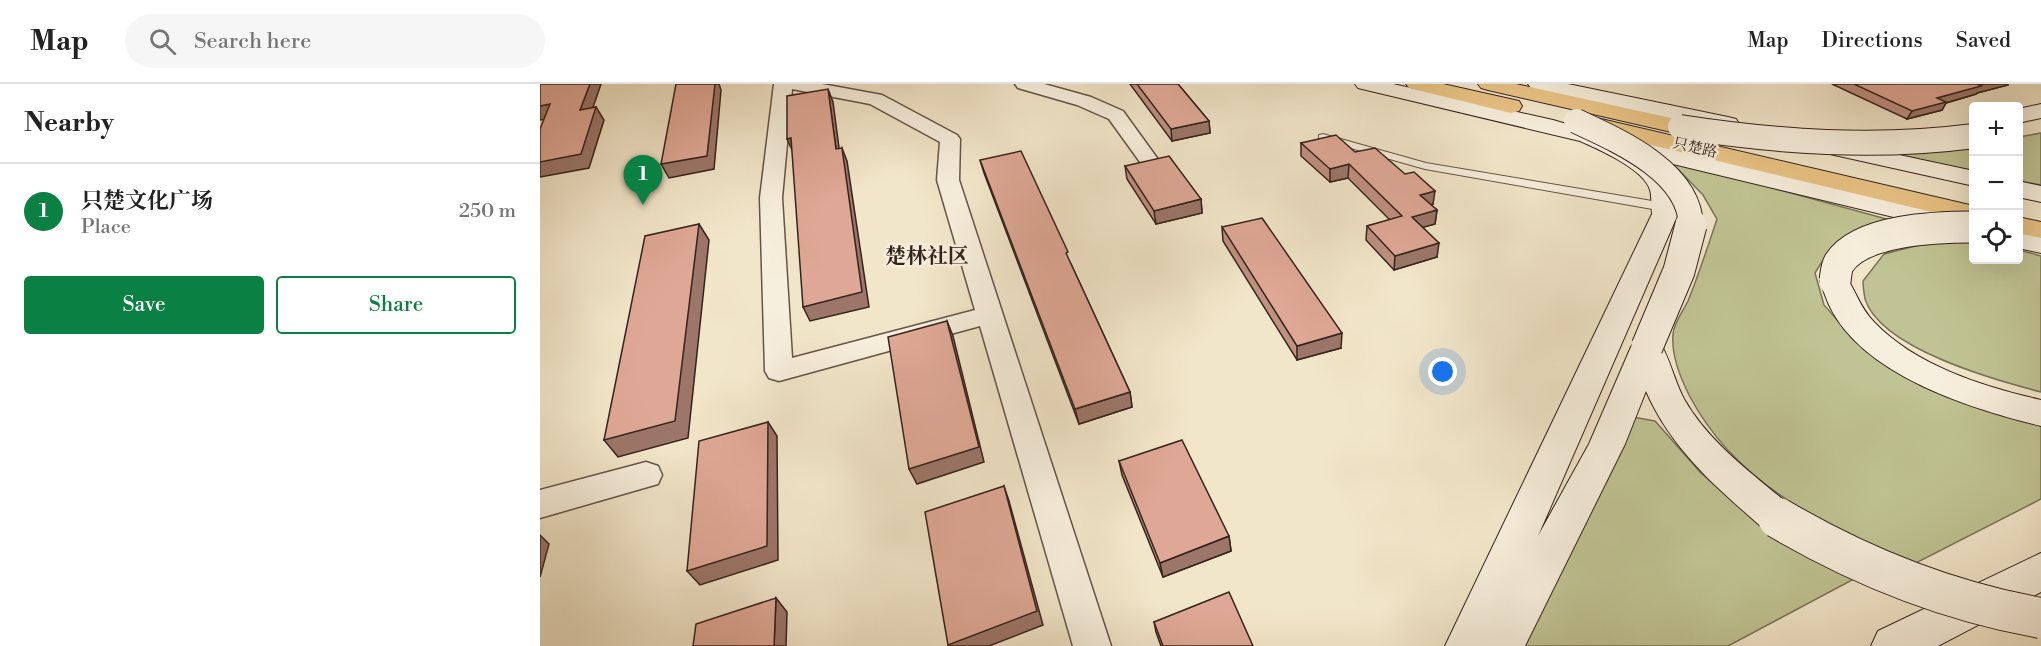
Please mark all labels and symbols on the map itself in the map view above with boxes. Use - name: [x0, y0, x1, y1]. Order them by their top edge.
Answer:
- street label: 只楚路: [1671, 134, 1719, 162]
- pin: 1: [624, 156, 662, 205]
- district label: 楚林社区: [885, 244, 969, 270]
- your location: [1428, 357, 1457, 386]

